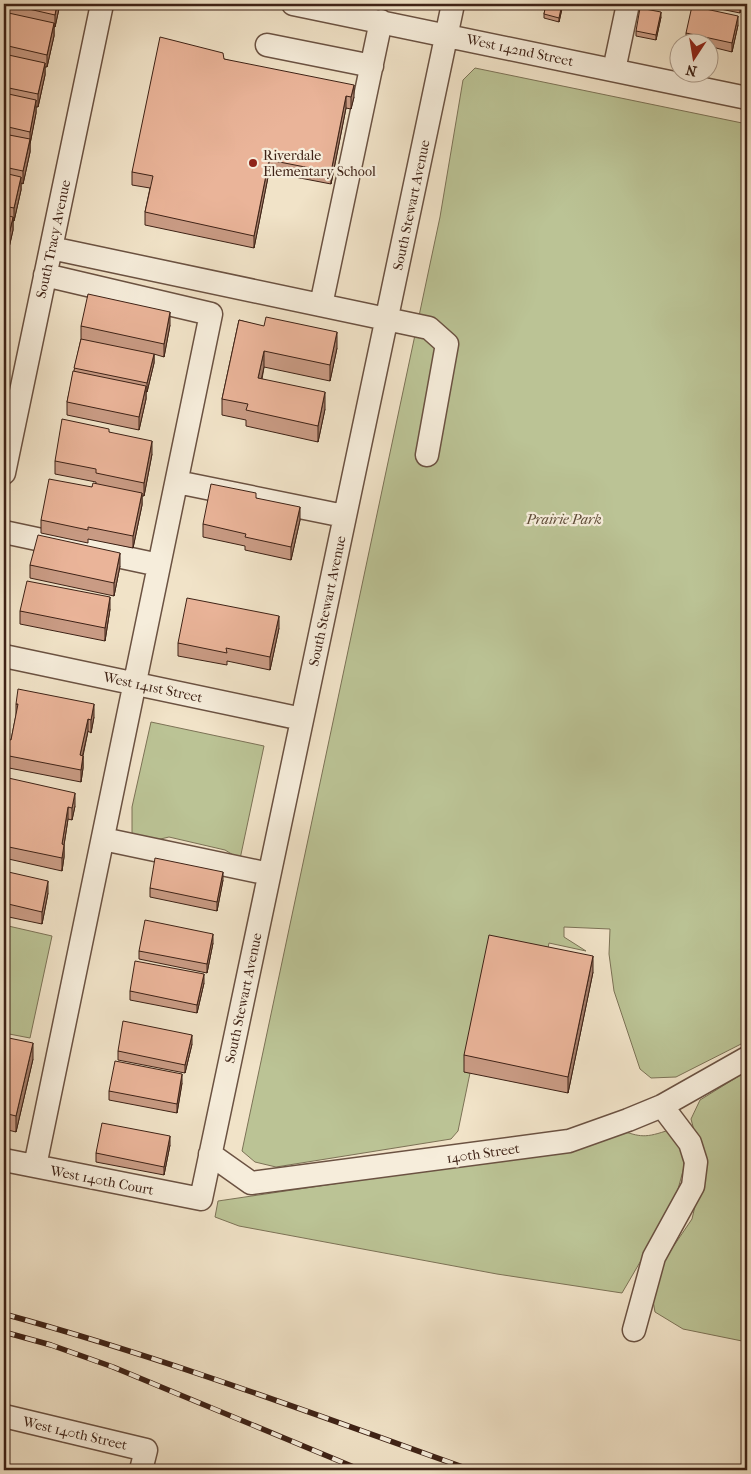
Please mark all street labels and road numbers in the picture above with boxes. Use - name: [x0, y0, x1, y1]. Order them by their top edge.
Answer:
- street label: West 142nd Street: [464, 31, 575, 70]
- street label: South Stewart Avenue: [389, 138, 434, 272]
- street label: South Tracy Avenue: [33, 178, 74, 300]
- street label: South Stewart Avenue: [305, 534, 350, 668]
- street label: West 141st Street: [101, 668, 204, 706]
- street label: South Stewart Avenue: [221, 931, 266, 1065]
- street label: 140th Street: [445, 1140, 521, 1167]
- street label: West 140th Court: [48, 1162, 155, 1199]
- street label: West 140th Street: [20, 1413, 129, 1454]

